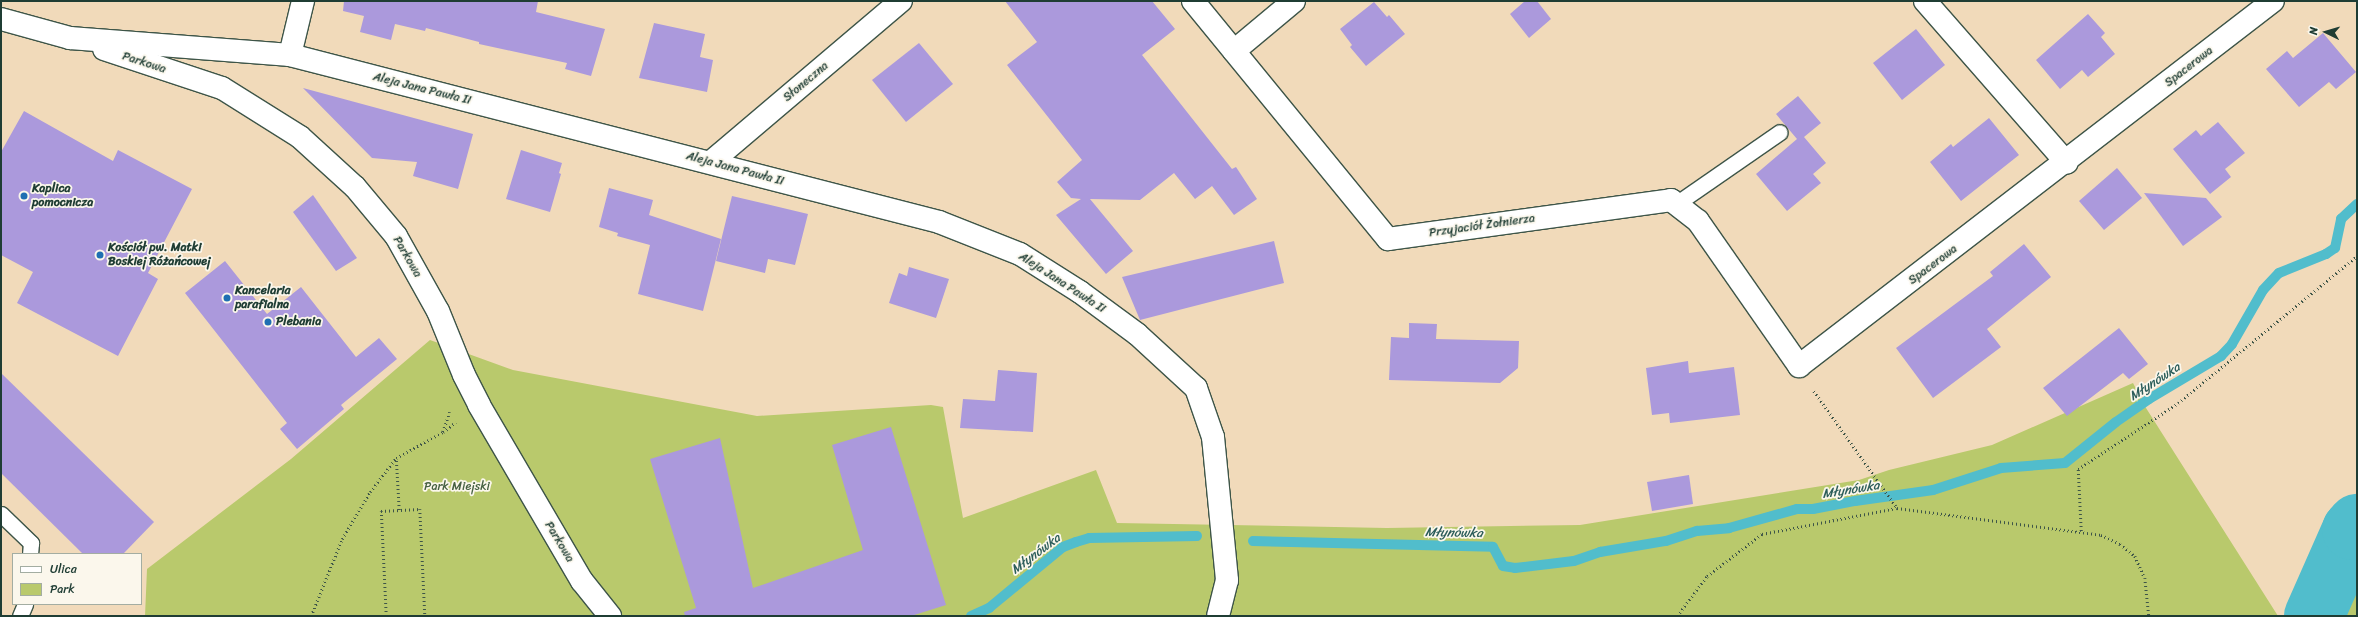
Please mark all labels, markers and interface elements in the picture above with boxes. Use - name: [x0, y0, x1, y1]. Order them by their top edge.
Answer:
- north arrow: [2306, 12, 2346, 52]
- text: N: [2304, 26, 2323, 36]
- street label: Spacerowa: [2162, 44, 2216, 90]
- street label: Parkowa: [120, 49, 168, 77]
- street label: Słoneczna: [781, 59, 831, 105]
- street label: Aleja Jana Pawła II: [371, 70, 473, 108]
- street label: Aleja Jana Pawła II: [684, 149, 786, 189]
- place label: Kaplica pomocnicza: [32, 182, 93, 210]
- marker: Kaplica pomocnicza: [19, 191, 29, 201]
- street label: Przyjaciół Żołnierza: [1429, 211, 1535, 241]
- street label: Parkowa: [390, 234, 424, 280]
- place label: Kościół pw. Matki Boskiej Różańcowej: [108, 241, 211, 269]
- street label: Spacerowa: [1906, 242, 1960, 288]
- street label: Aleja Jana Pawła II: [1016, 249, 1108, 317]
- marker: Kościół pw. Matki Boskiej Różańcowej: [95, 250, 105, 260]
- place label: Kancelaria parafialna: [235, 284, 291, 312]
- marker: Kancelaria parafialna: [222, 293, 232, 303]
- place label: Plebania: [276, 315, 321, 329]
- marker: Plebania: [263, 317, 273, 327]
- water label: Młynówka: [2127, 360, 2183, 404]
- water label: Młynówka: [1821, 478, 1881, 502]
- park label: Park Miejski: [424, 480, 490, 494]
- street label: Parkowa: [541, 519, 577, 565]
- water label: Młynówka: [1425, 525, 1483, 541]
- water label: Młynówka: [1008, 530, 1064, 578]
- legend: [12, 553, 142, 605]
- text: Ulica: [50, 558, 77, 580]
- text: Park: [50, 578, 75, 600]

